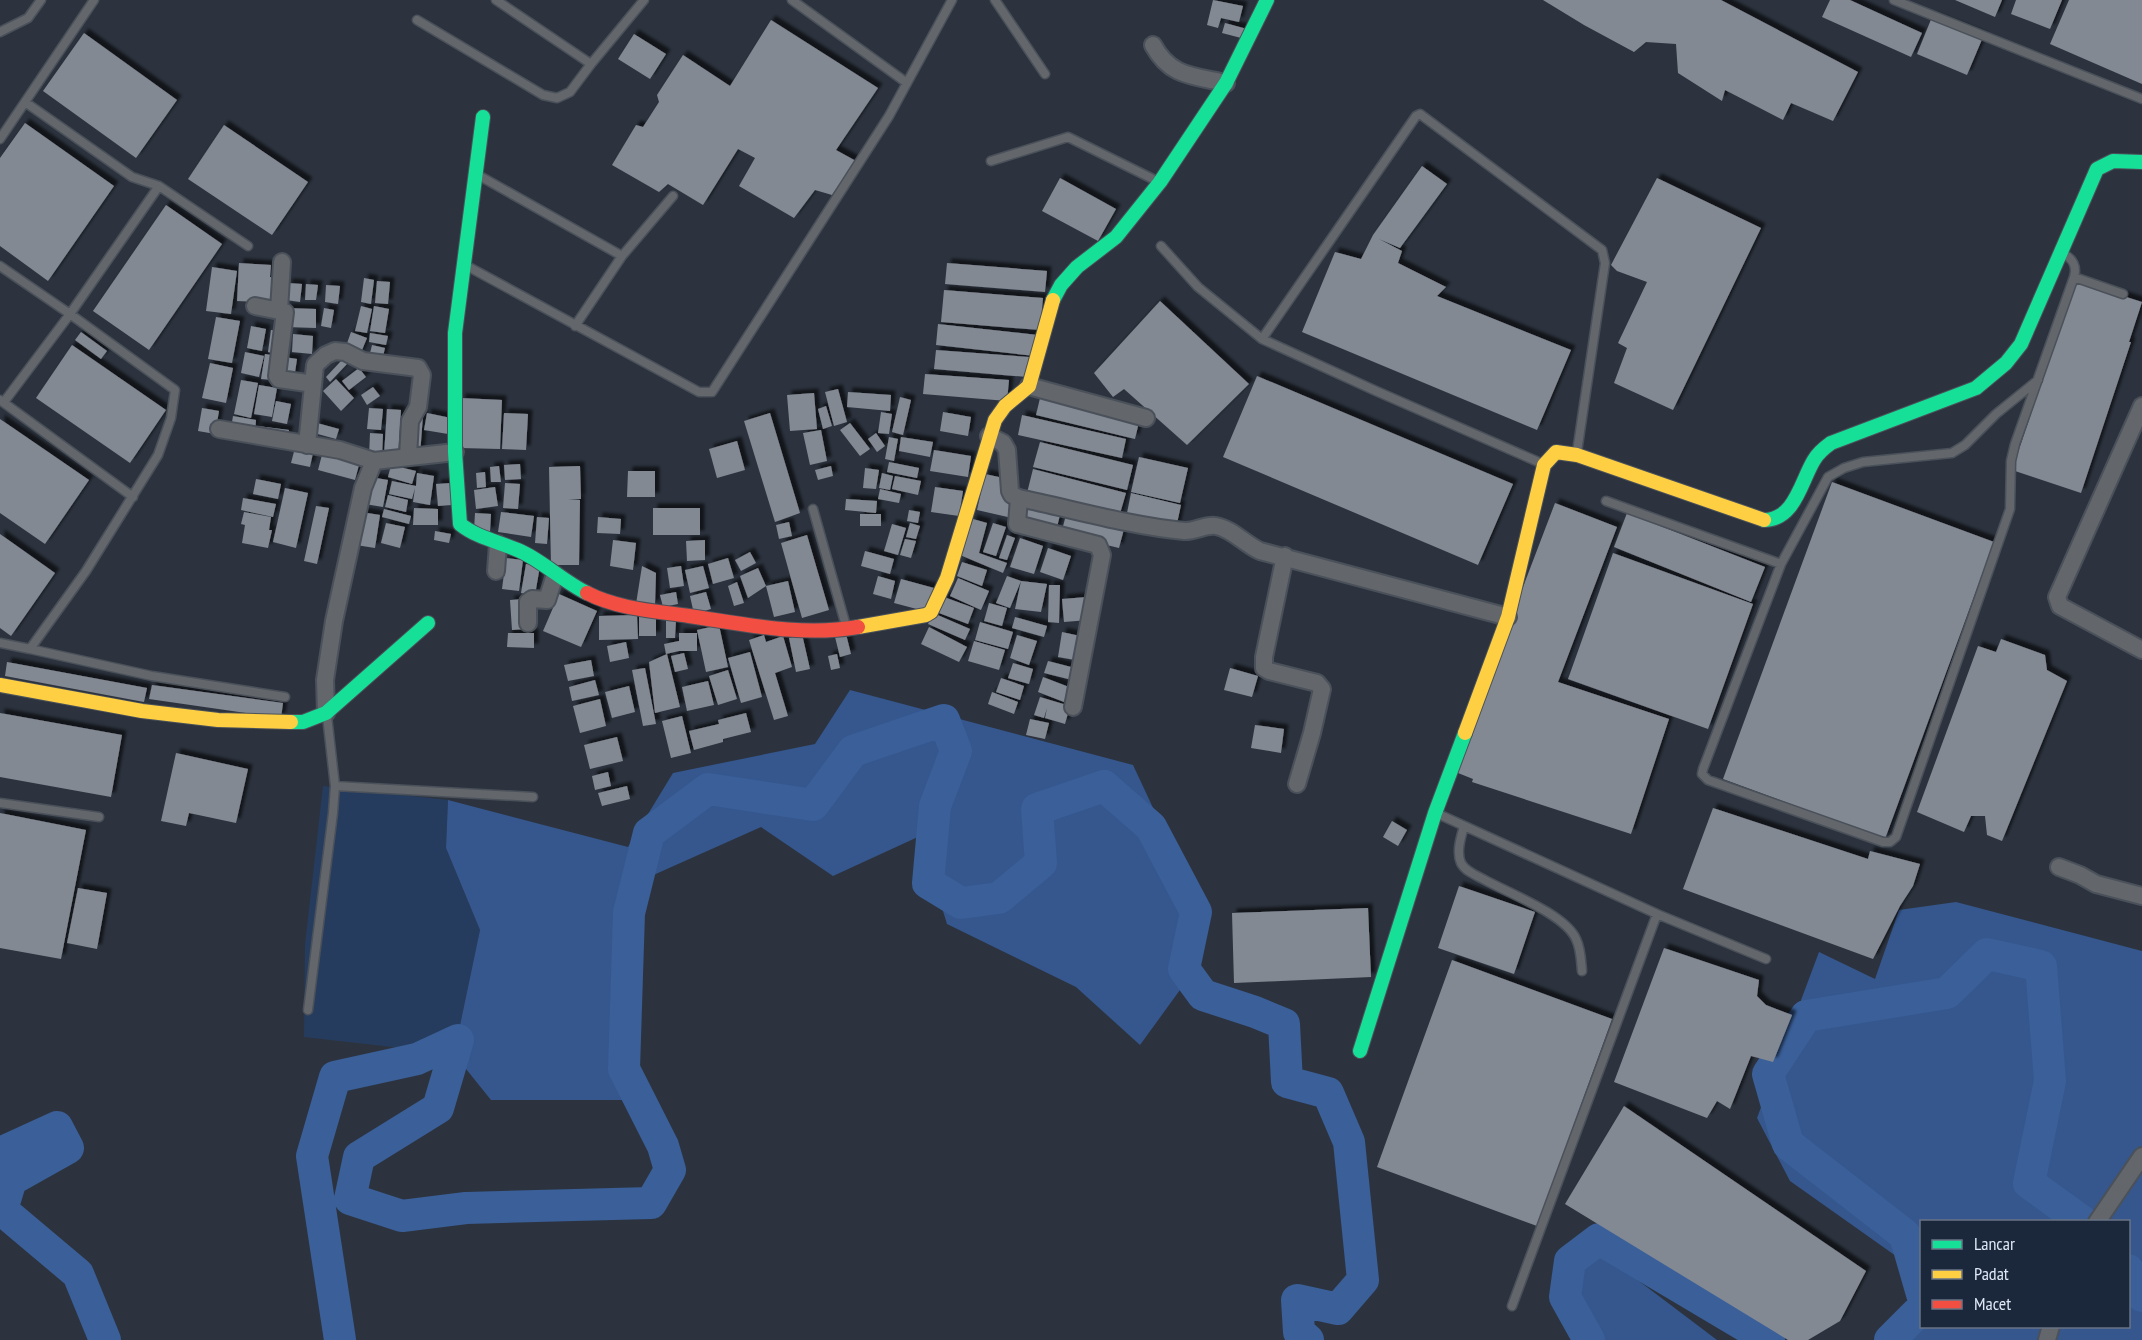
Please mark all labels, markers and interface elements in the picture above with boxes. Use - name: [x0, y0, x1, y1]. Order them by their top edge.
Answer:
- legend: [1920, 1220, 2130, 1328]
- text: Lancar: [1974, 1232, 2015, 1255]
- text: Padat: [1974, 1262, 2009, 1285]
- text: Macet: [1974, 1292, 2011, 1315]

